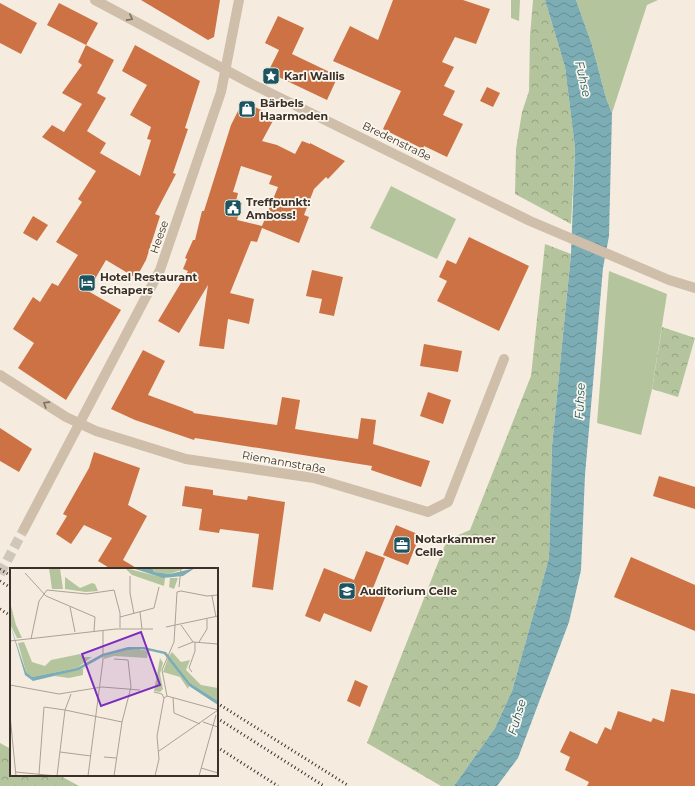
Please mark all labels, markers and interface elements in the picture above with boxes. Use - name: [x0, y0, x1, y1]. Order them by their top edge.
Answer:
- one-way arrow: [126, 13, 133, 21]
- water label: Fuhse: [572, 59, 595, 98]
- place icon: Karl Wallis: [261, 66, 281, 86]
- place label: Karl Wallis: [284, 69, 345, 83]
- place label: Bärbels Haarmoden: [260, 96, 328, 123]
- shop icon: Bärbels Haarmoden: [237, 99, 257, 119]
- street label: Bredenstraße: [360, 118, 434, 164]
- place label: Treffpunkt: Amboss!: [245, 195, 311, 222]
- public building icon: Treffpunkt: Amboss!: [223, 198, 243, 218]
- street label: Heese: [147, 218, 171, 255]
- place label: Hotel Restaurant Schapers: [100, 270, 198, 297]
- hotel icon: Hotel Restaurant Schapers: [77, 273, 97, 293]
- water label: Fuhse: [571, 382, 588, 420]
- one-way arrow: [43, 401, 50, 409]
- street label: Riemannstraße: [241, 448, 327, 476]
- place label: Notarkammer Celle: [415, 532, 496, 559]
- office icon: Notarkammer Celle: [392, 535, 412, 555]
- inset map: [10, 568, 218, 776]
- school or university icon: Auditorium Celle: [337, 581, 357, 601]
- place label: Auditorium Celle: [359, 584, 457, 598]
- water label: Fuhse: [504, 697, 529, 737]

